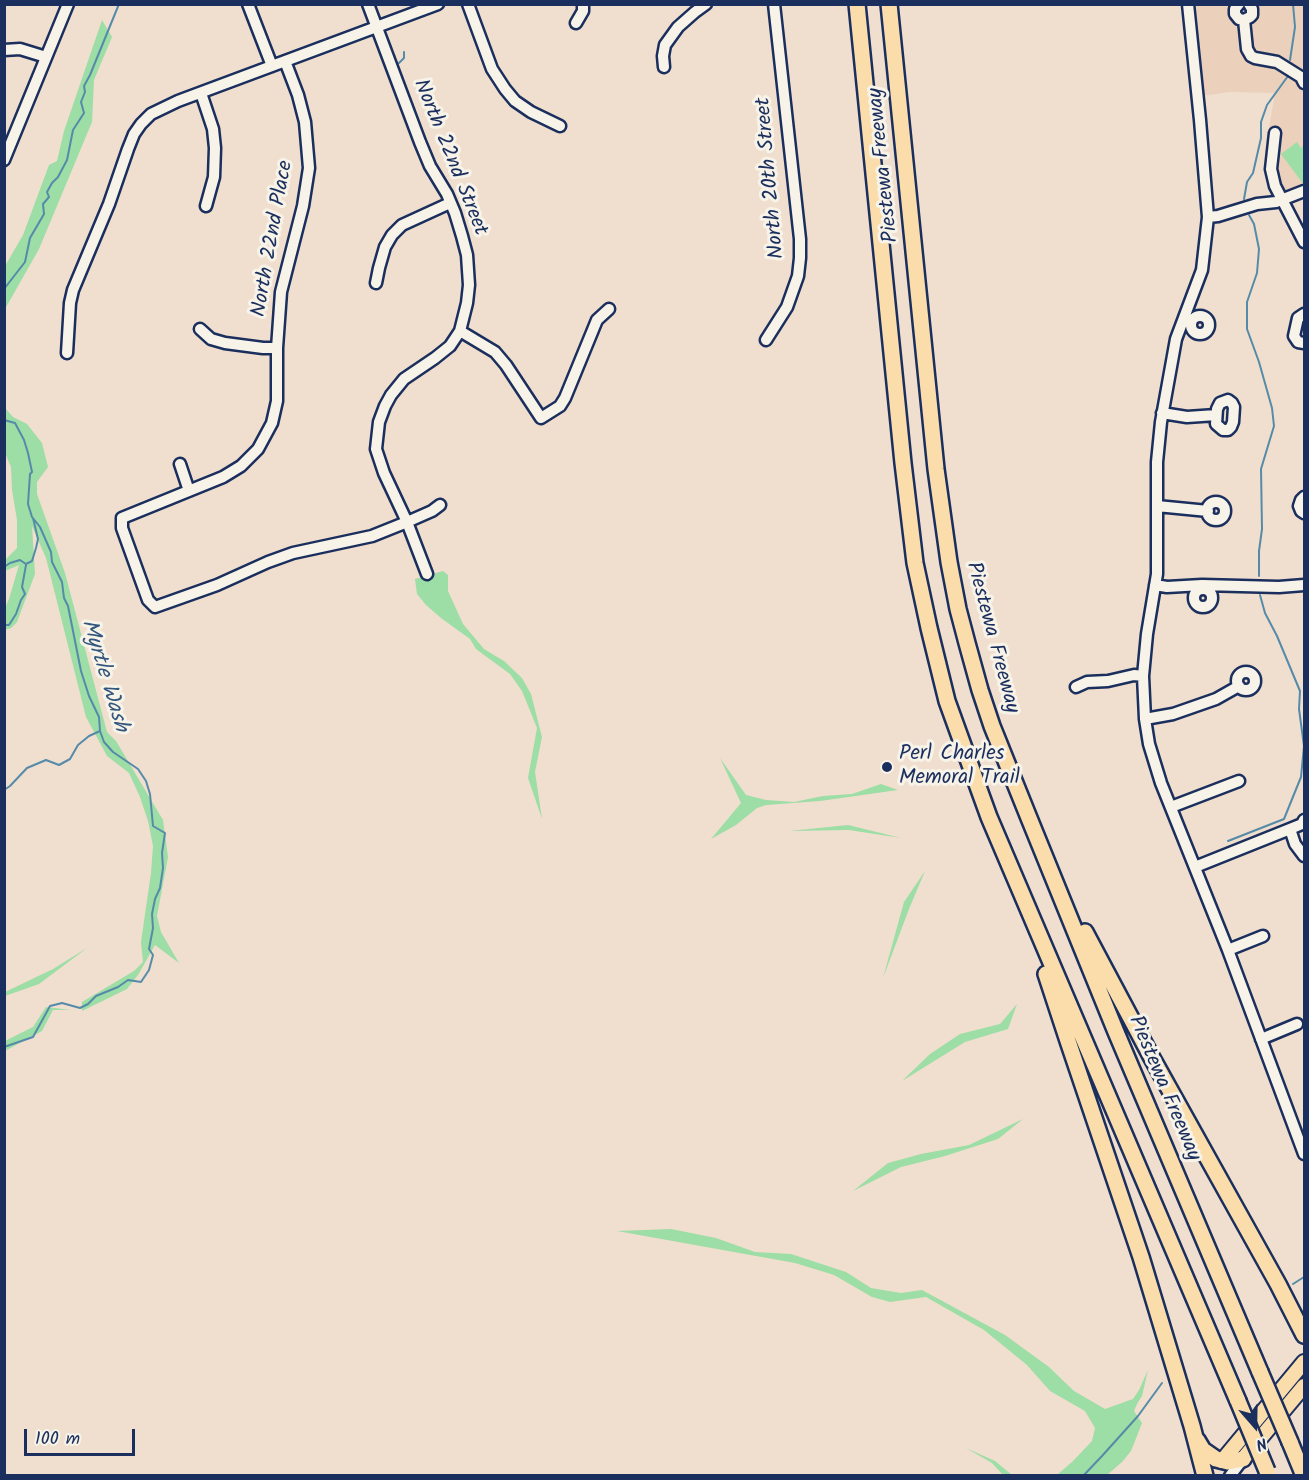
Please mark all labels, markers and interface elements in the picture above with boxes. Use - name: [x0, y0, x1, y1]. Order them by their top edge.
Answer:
- street label: North 22nd Street: [406, 76, 492, 240]
- street label: Piestewa Freeway: [864, 86, 906, 244]
- street label: North 20th Street: [752, 96, 792, 260]
- street label: North 22nd Place: [248, 159, 300, 319]
- street label: Piestewa Freeway: [959, 560, 1023, 716]
- water label: Myrtle Wash: [73, 617, 133, 735]
- place label: Perl Charles Memoral Trail: [899, 742, 1020, 792]
- marker: Perl Charles Memoral Trail: [880, 760, 894, 774]
- street label: Piestewa Freeway: [1121, 1013, 1205, 1165]
- north arrow: [1225, 1396, 1285, 1456]
- scale bar: [27, 1417, 138, 1455]
- text: 100 m: [35, 1425, 80, 1454]
- text: N: [1252, 1430, 1270, 1457]

